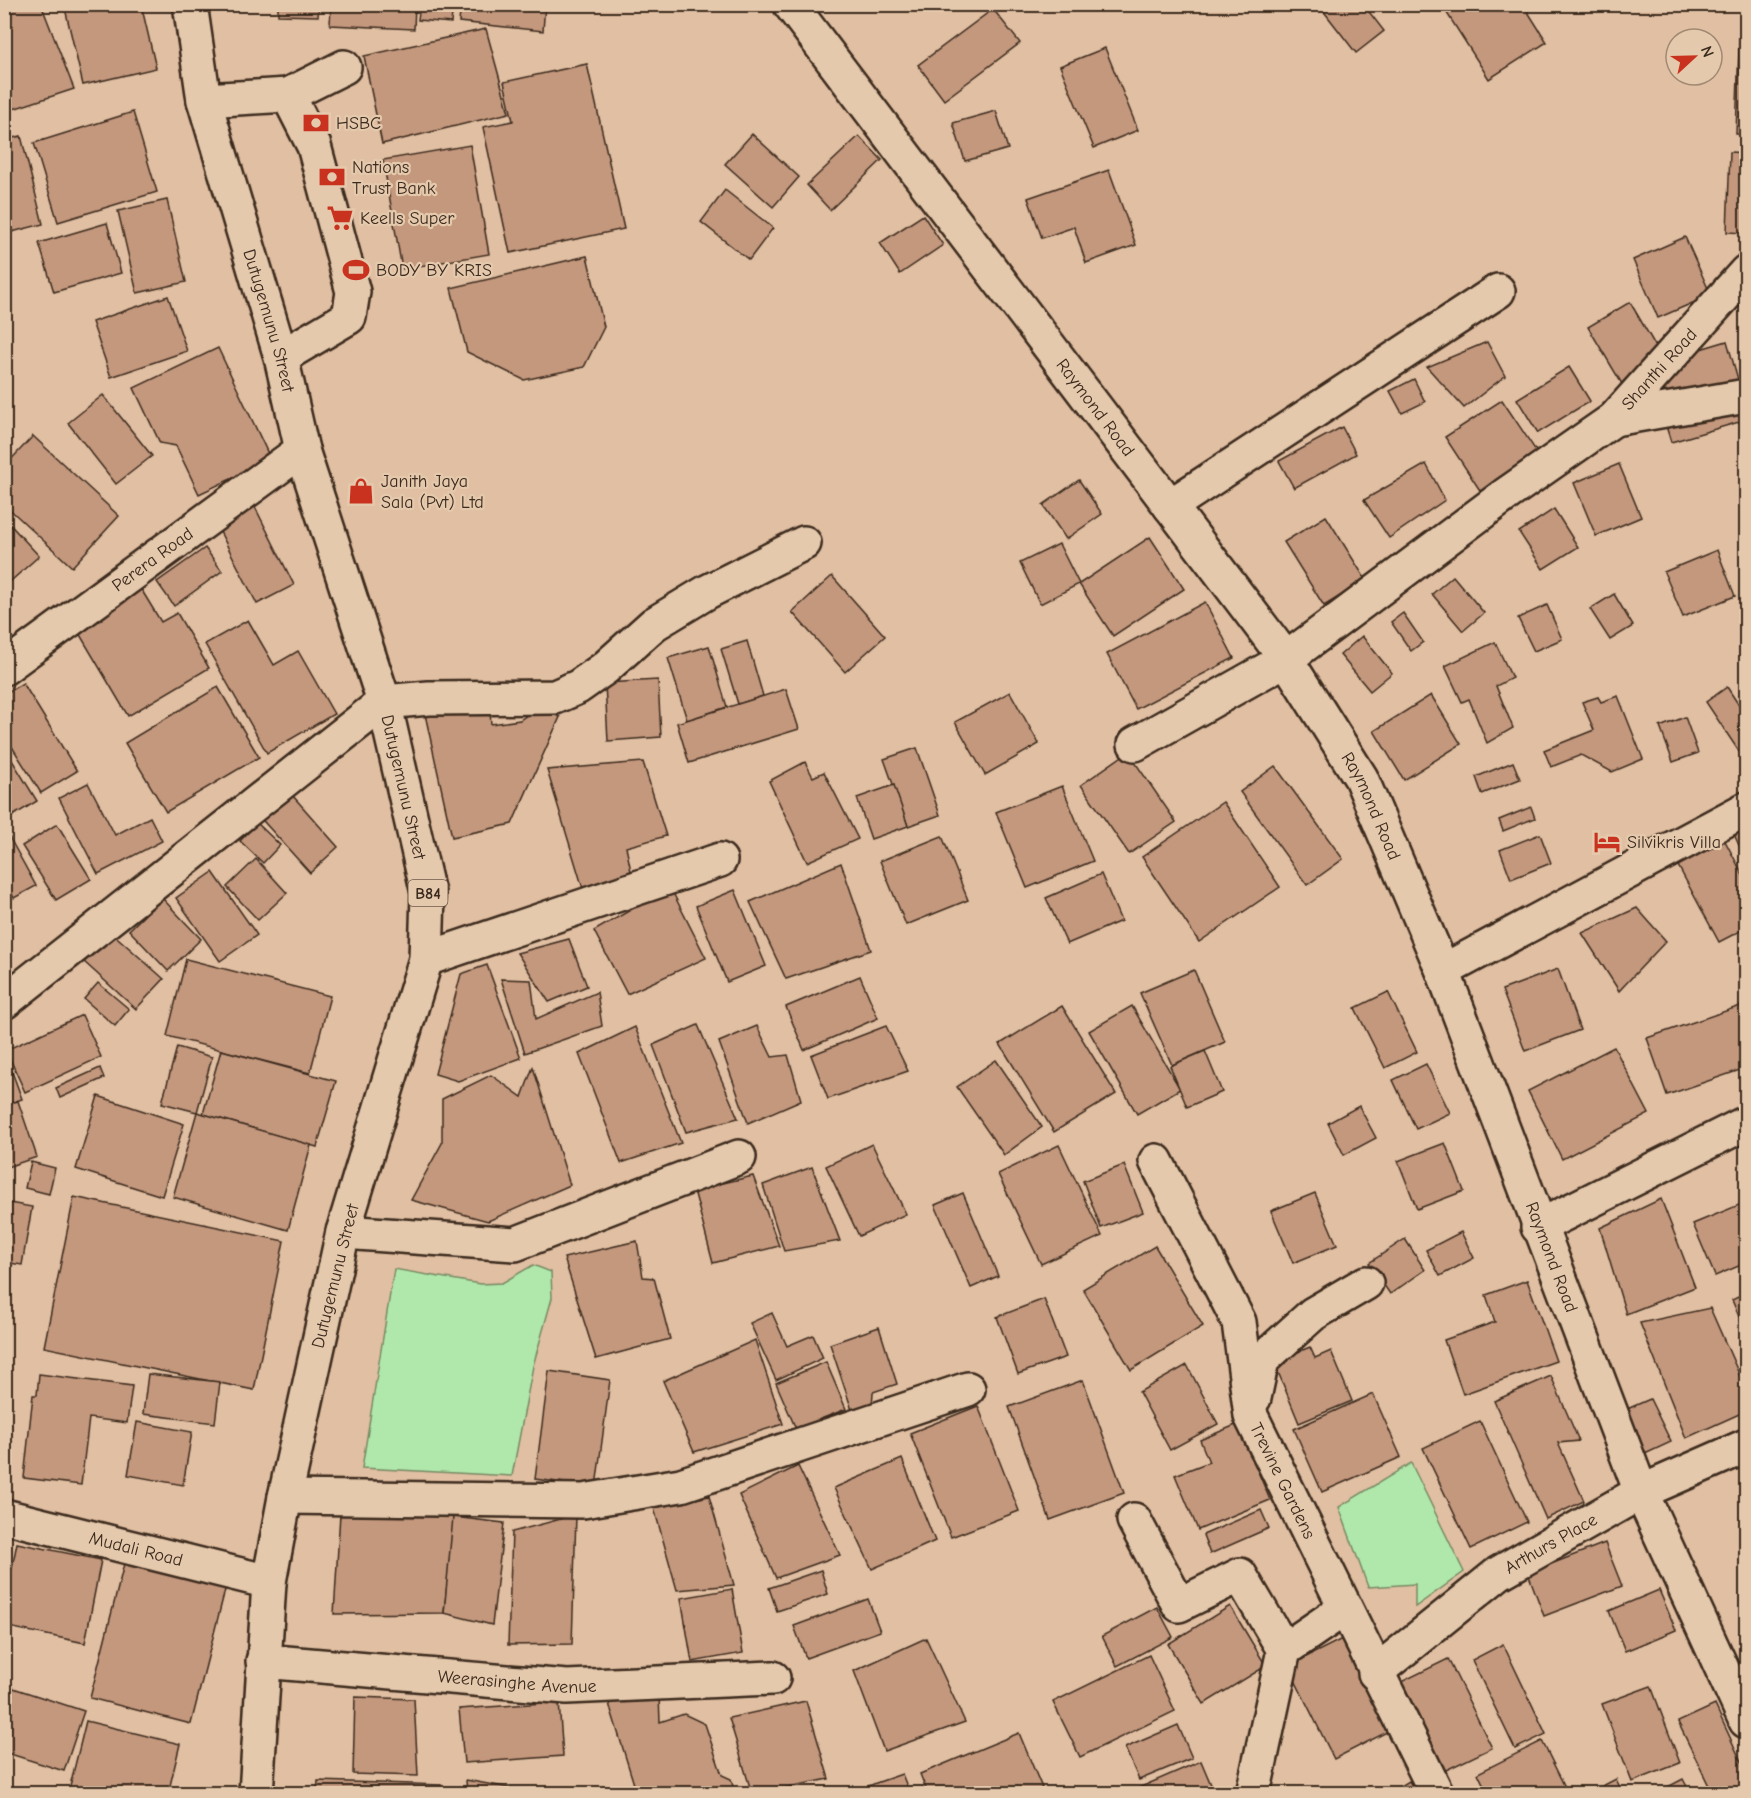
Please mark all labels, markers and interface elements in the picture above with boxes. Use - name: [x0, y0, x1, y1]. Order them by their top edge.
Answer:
- north arrow: [1664, 27, 1724, 87]
- text: N: [1697, 44, 1717, 60]
- bank icon: HSBC: [301, 108, 331, 138]
- place label: HSBC: [336, 113, 381, 134]
- place label: Nations Trust Bank: [352, 157, 436, 199]
- bank icon: Nations Trust Bank: [317, 162, 347, 192]
- supermarket icon: Keells Super: [325, 203, 355, 233]
- place label: Keells Super: [360, 208, 455, 229]
- street label: Dutugemunu Street: [238, 247, 299, 395]
- sports icon: BODY BY KRIS: [341, 255, 371, 285]
- place label: BODY BY KRIS: [376, 260, 492, 281]
- street label: Shanthi Road: [1617, 324, 1701, 414]
- street label: Raymond Road: [1051, 355, 1139, 461]
- place label: Janith Jaya Sala (Pvt) Ltd: [381, 471, 484, 513]
- shop icon: Janith Jaya Sala (Pvt) Ltd: [346, 476, 376, 506]
- street label: Perera Road: [108, 523, 197, 596]
- street label: Dutugemunu Street: [376, 713, 430, 862]
- street label: Raymond Road: [1336, 748, 1405, 863]
- hotel icon: Silvikris Villa: [1592, 827, 1622, 857]
- place label: Silvikris Villa: [1627, 832, 1721, 853]
- road number: B84: [408, 880, 448, 906]
- street label: Raymond Road: [1521, 1199, 1582, 1316]
- street label: Dutugemunu Street: [307, 1201, 364, 1350]
- street label: Trevine Gardens: [1245, 1419, 1320, 1542]
- street label: Arthurs Place: [1501, 1509, 1601, 1579]
- street label: Mudali Road: [87, 1528, 185, 1571]
- street label: Weerasinghe Avenue: [437, 1666, 597, 1698]

